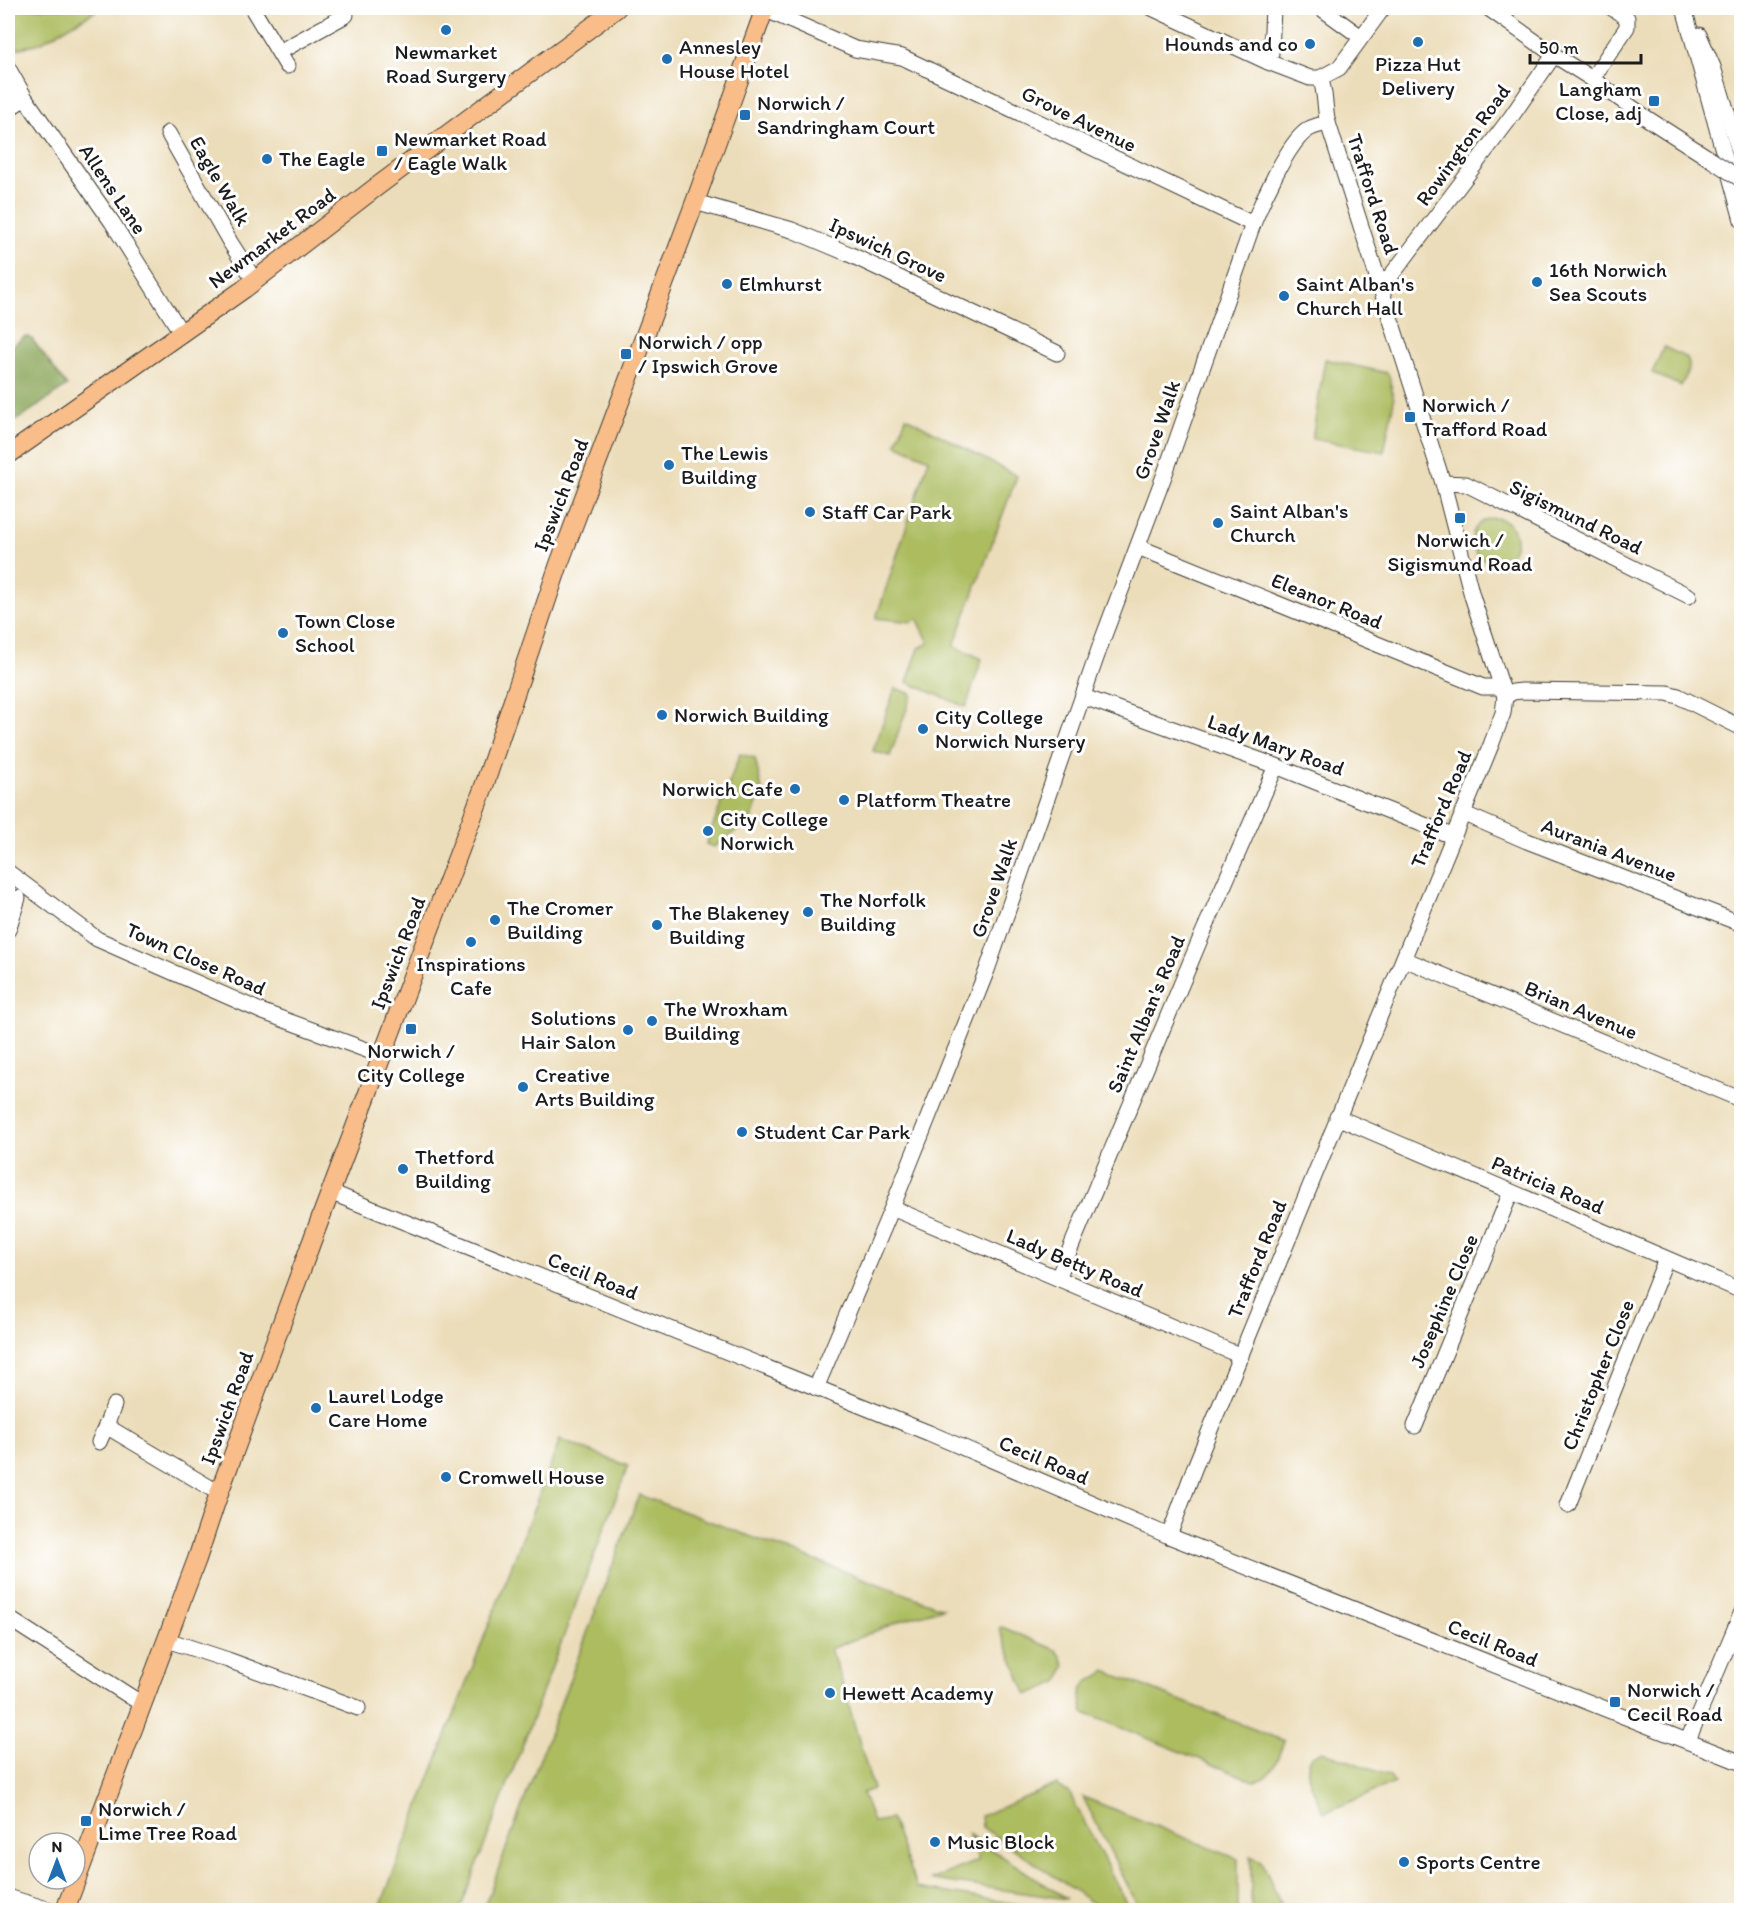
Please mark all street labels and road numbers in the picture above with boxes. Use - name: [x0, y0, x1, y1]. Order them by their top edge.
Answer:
- street label: Rowington Road: [1410, 78, 1516, 211]
- street label: Grove Avenue: [1018, 80, 1141, 157]
- street label: Trafford Road: [1342, 130, 1405, 258]
- street label: Eagle Walk: [185, 131, 256, 230]
- street label: Allens Lane: [74, 139, 153, 239]
- street label: Newmarket Road: [203, 181, 341, 294]
- street label: Ipswich Grove: [826, 211, 951, 288]
- street label: Grove Walk: [1128, 377, 1185, 483]
- street label: Ipswich Road: [528, 434, 594, 555]
- street label: Sigismund Road: [1506, 474, 1647, 560]
- street label: Eleanor Road: [1268, 567, 1387, 634]
- street label: Lady Mary Road: [1204, 708, 1348, 781]
- street label: Trafford Road: [1405, 746, 1477, 871]
- street label: Aurania Avenue: [1538, 812, 1680, 887]
- street label: Grove Walk: [965, 835, 1022, 941]
- street label: Ipswich Road: [365, 892, 431, 1013]
- street label: Town Close Road: [122, 917, 270, 1001]
- street label: Saint Alban's Road: [1101, 931, 1190, 1096]
- street label: Brian Avenue: [1521, 975, 1641, 1045]
- street label: Patricia Road: [1488, 1150, 1609, 1220]
- street label: Trafford Road: [1221, 1196, 1292, 1322]
- street label: Lady Betty Road: [1003, 1222, 1148, 1303]
- street label: Josephine Close: [1404, 1230, 1483, 1372]
- street label: Cecil Road: [544, 1246, 643, 1305]
- street label: Christopher Close: [1556, 1296, 1639, 1454]
- street label: Ipswich Road: [194, 1347, 259, 1468]
- street label: Cecil Road: [995, 1429, 1094, 1490]
- street label: Cecil Road: [1444, 1613, 1543, 1672]

